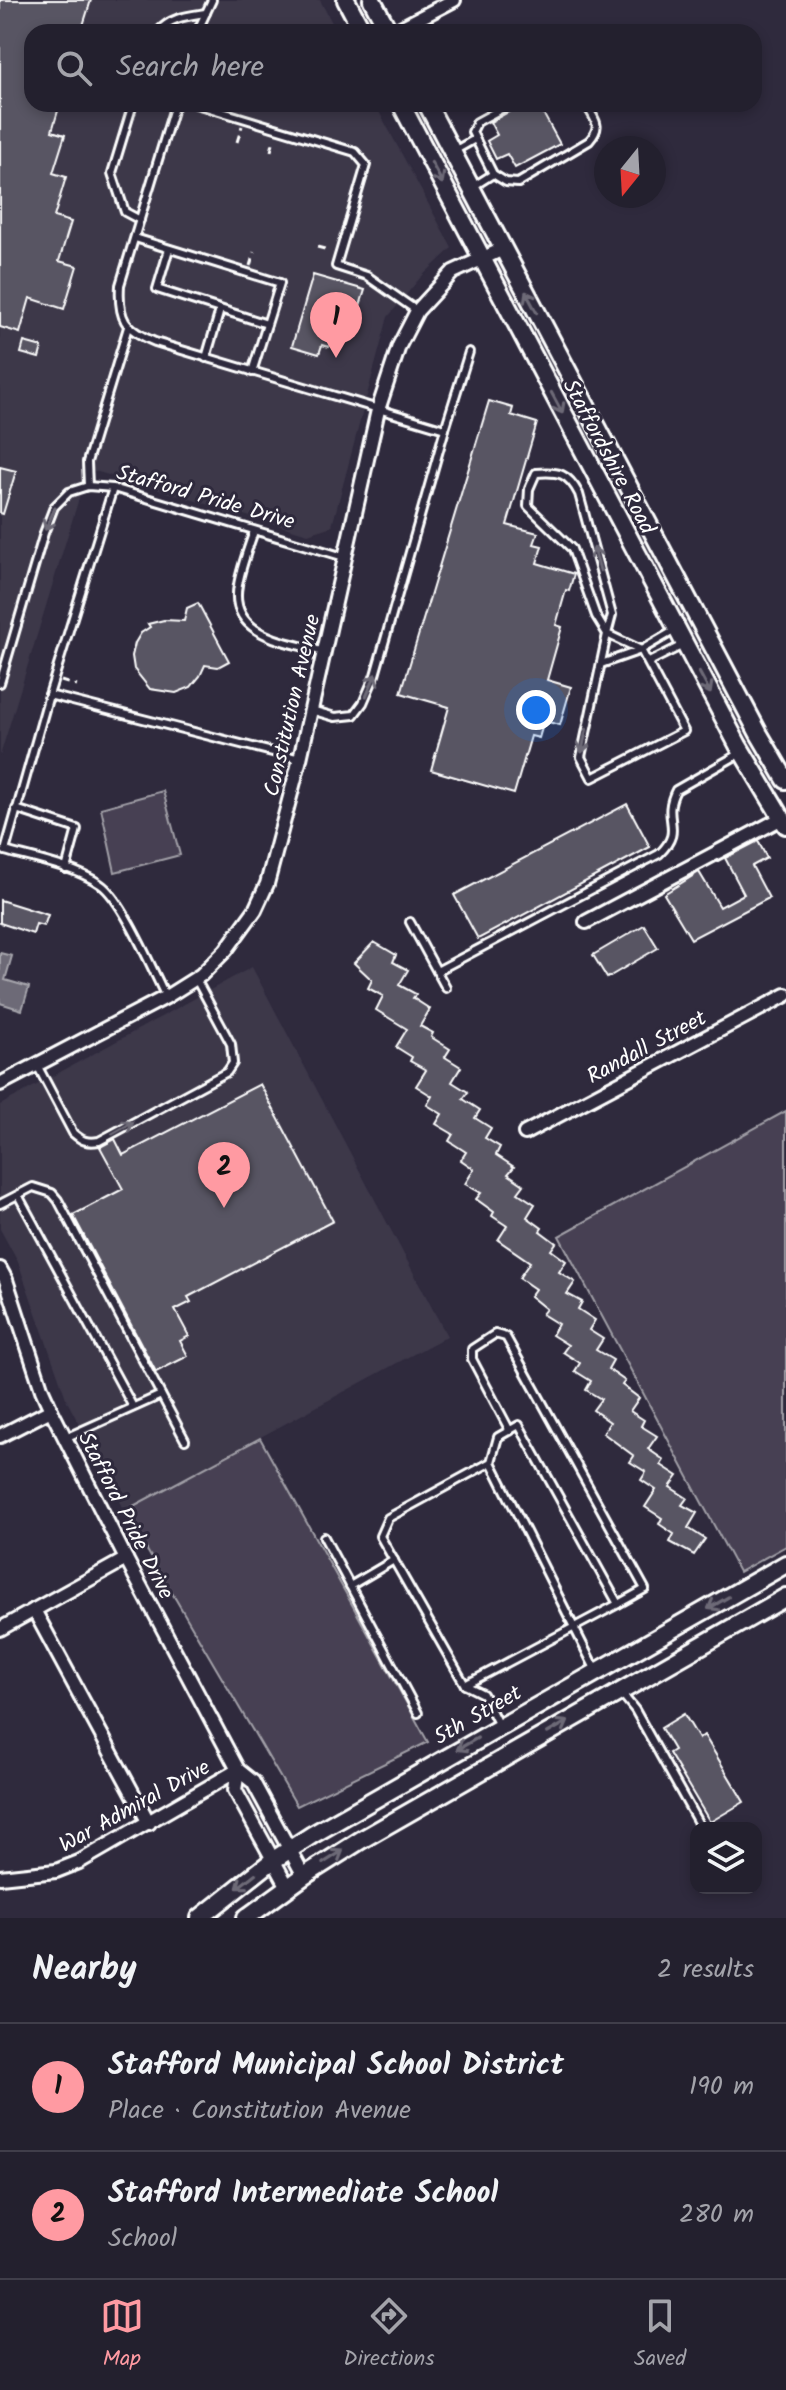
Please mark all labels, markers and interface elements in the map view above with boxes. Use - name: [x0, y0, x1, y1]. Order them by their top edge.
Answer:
- search box: [24, 24, 762, 112]
- text: Search here: [116, 44, 264, 92]
- icon: search: [52, 46, 96, 90]
- north arrow: [594, 136, 666, 208]
- one-way arrow: [429, 161, 445, 184]
- one-way arrow: [523, 291, 538, 315]
- pin: 1: [310, 292, 362, 358]
- street label: Staffordshire Road: [552, 373, 664, 542]
- one-way arrow: [550, 391, 566, 415]
- street label: Stafford Pride Drive: [112, 456, 299, 541]
- one-way arrow: [42, 506, 57, 530]
- one-way arrow: [588, 546, 603, 572]
- street label: Constitution Avenue: [255, 611, 331, 800]
- one-way arrow: [698, 670, 714, 694]
- one-way arrow: [364, 673, 379, 698]
- your location: [516, 690, 556, 730]
- one-way arrow: [576, 727, 591, 753]
- street label: Randall Street: [581, 1002, 714, 1095]
- one-way arrow: [111, 1120, 134, 1136]
- pin: 2: [198, 1142, 250, 1208]
- street label: Stafford Pride Drive: [67, 1426, 182, 1606]
- one-way arrow: [707, 1595, 730, 1611]
- street label: 5th Street: [428, 1677, 529, 1756]
- one-way arrow: [546, 1719, 569, 1735]
- one-way arrow: [456, 1737, 479, 1753]
- street label: War Admiral Drive: [53, 1751, 217, 1863]
- map controls: [690, 1822, 762, 1894]
- button: layers: [690, 1822, 762, 1894]
- one-way arrow: [321, 1849, 344, 1865]
- one-way arrow: [236, 1872, 257, 1889]
- text: Nearby: [32, 1943, 137, 1997]
- text: 2 results: [657, 1949, 754, 1991]
- text: Stafford Municipal School District: [108, 2042, 564, 2090]
- text: 1: [54, 2066, 62, 2108]
- text: 190 m: [689, 2066, 754, 2108]
- text: Place · Constitution Avenue: [108, 2090, 411, 2132]
- text: Stafford Intermediate School: [108, 2170, 498, 2218]
- text: 2: [50, 2194, 66, 2236]
- text: 280 m: [679, 2194, 754, 2236]
- text: School: [108, 2218, 177, 2260]
- tab: Map: [100, 2294, 144, 2377]
- tab: Directions: [343, 2294, 435, 2377]
- tab: Saved: [634, 2294, 686, 2377]

